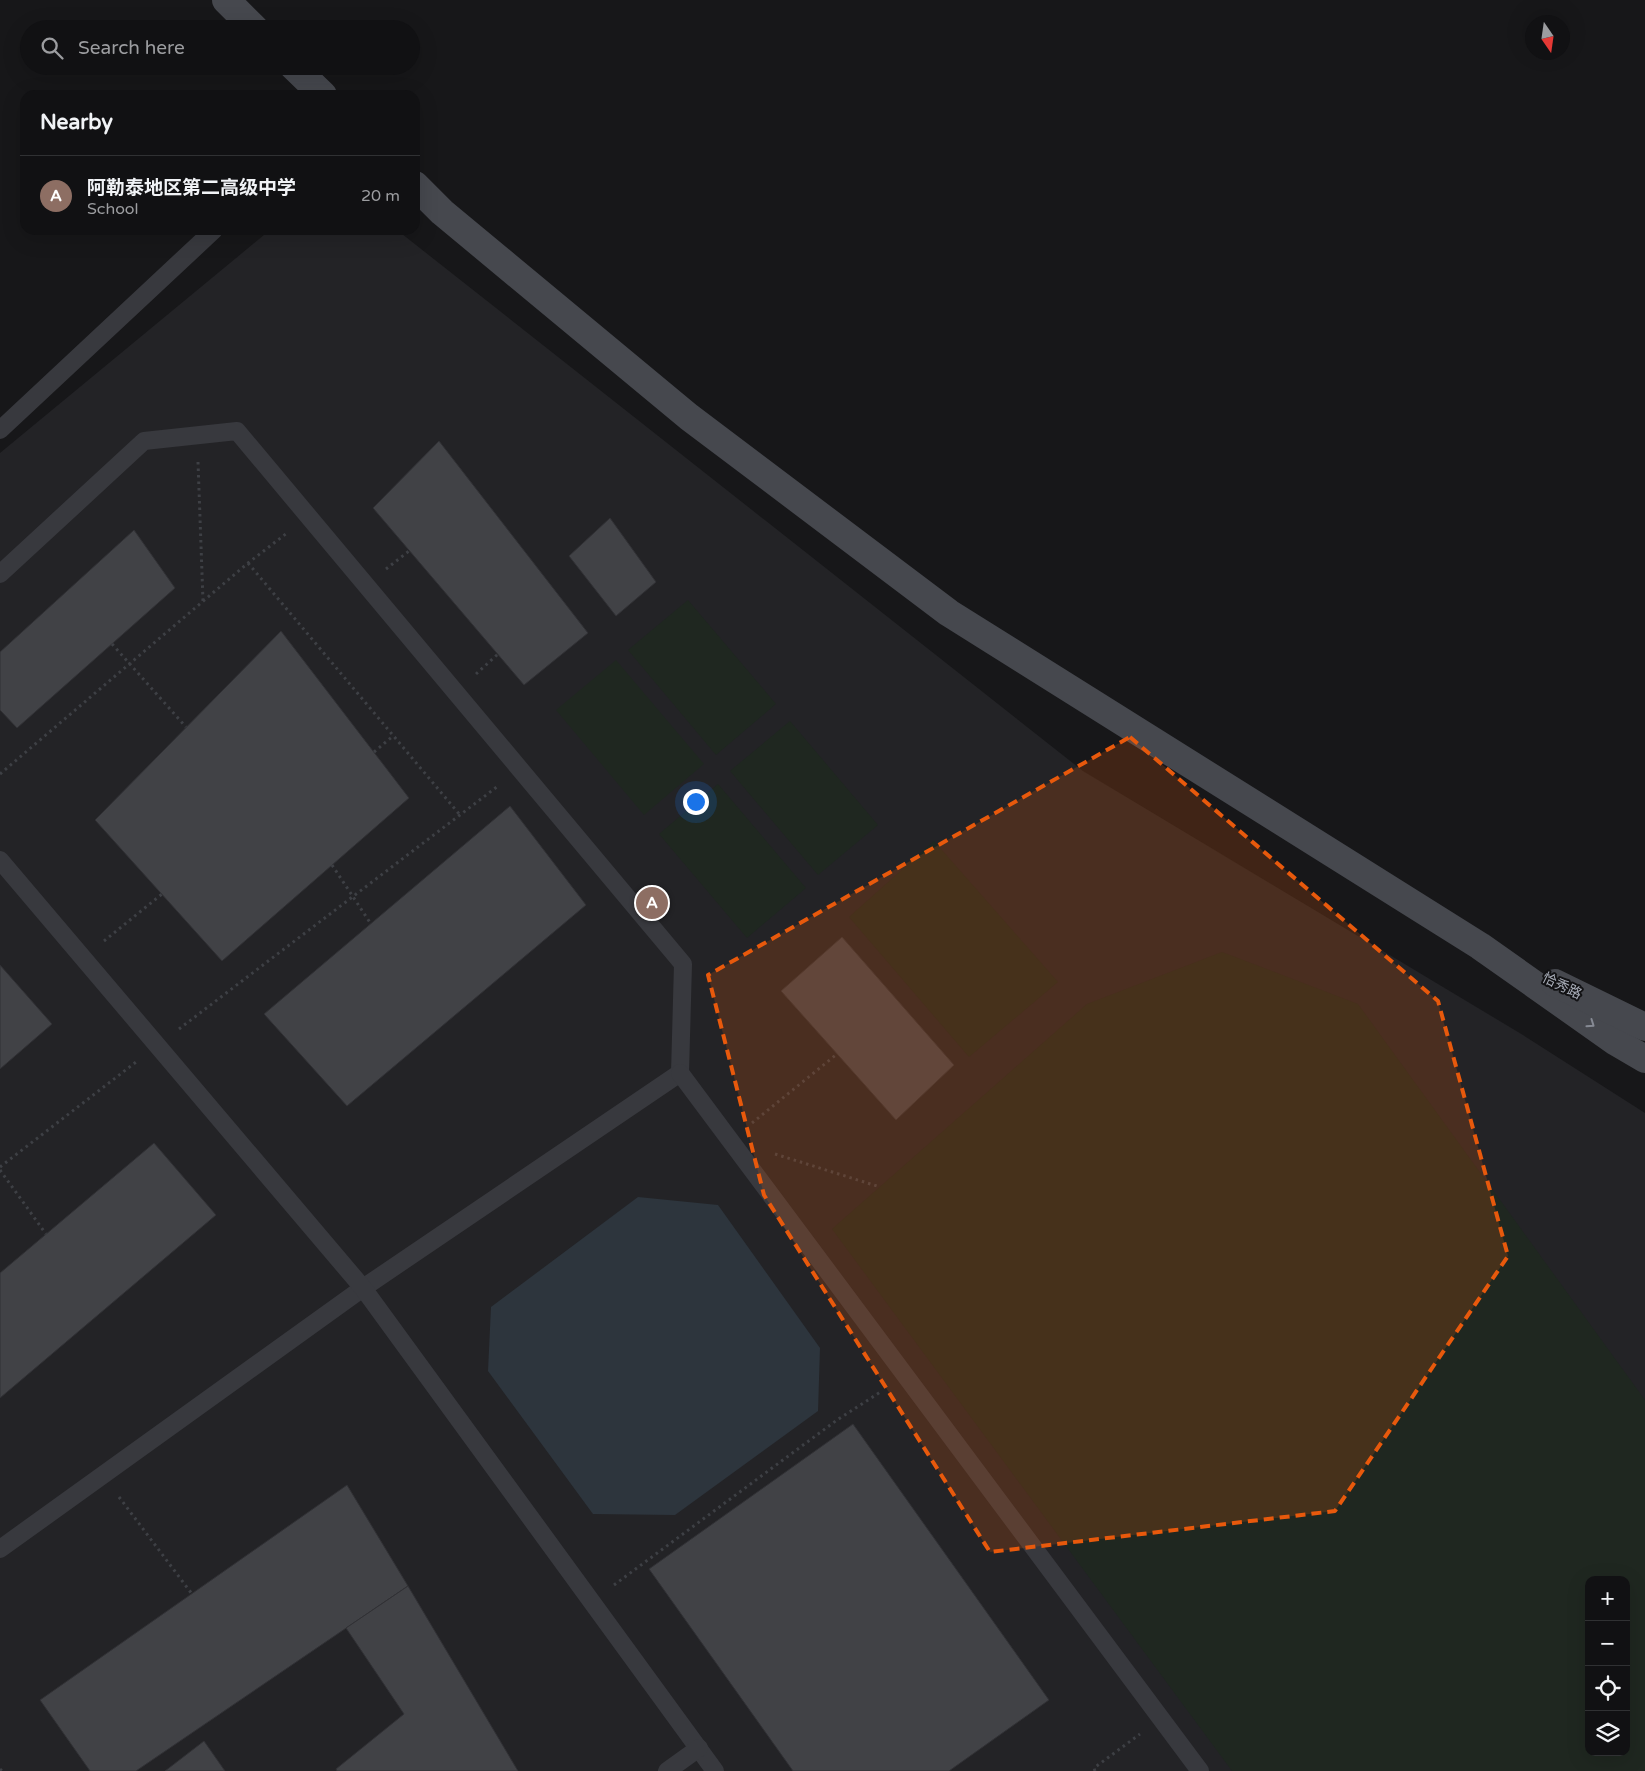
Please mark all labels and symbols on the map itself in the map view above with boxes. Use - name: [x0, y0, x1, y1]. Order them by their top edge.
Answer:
- north arrow: [1525, 15, 1570, 60]
- your location: [683, 789, 709, 815]
- pin: A: [636, 884, 668, 922]
- street label: 恰秀路: [1539, 969, 1585, 1003]
- one-way arrow: [1585, 1018, 1595, 1027]

